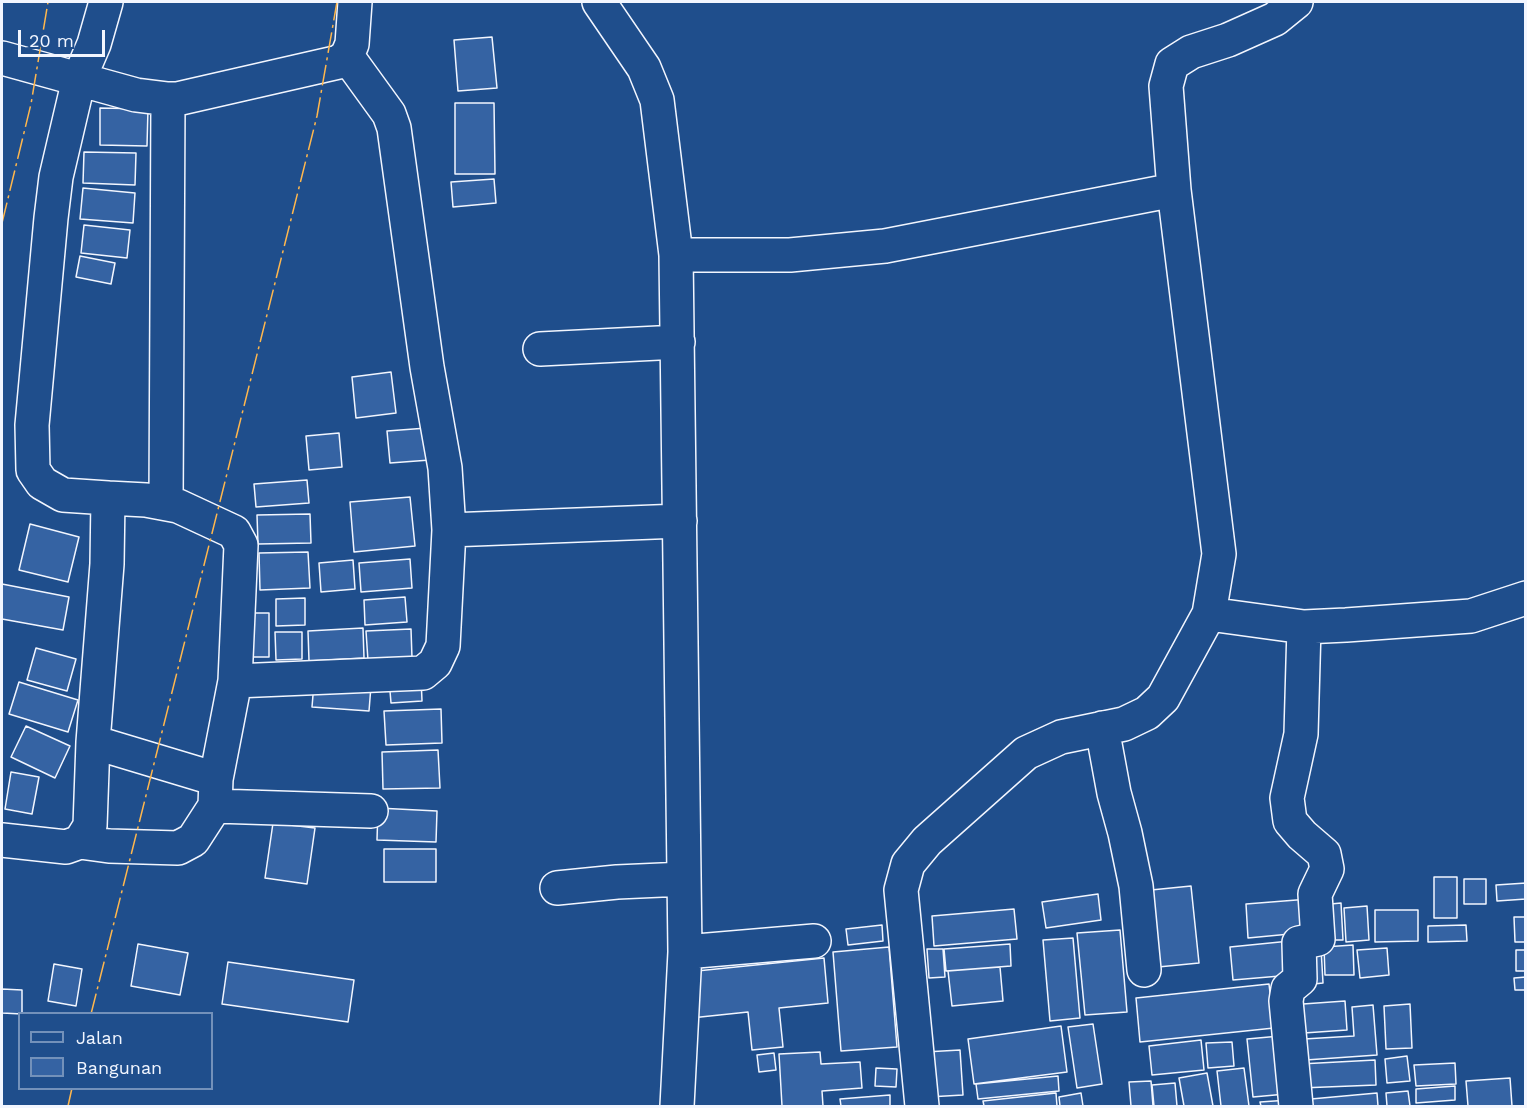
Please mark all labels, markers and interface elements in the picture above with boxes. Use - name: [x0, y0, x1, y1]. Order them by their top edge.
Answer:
- scale bar: [21, 18, 108, 56]
- text: 20 m: [29, 30, 74, 51]
- legend: [18, 1012, 213, 1090]
- text: Jalan: [76, 1027, 123, 1048]
- text: Bangunan: [76, 1057, 162, 1078]

